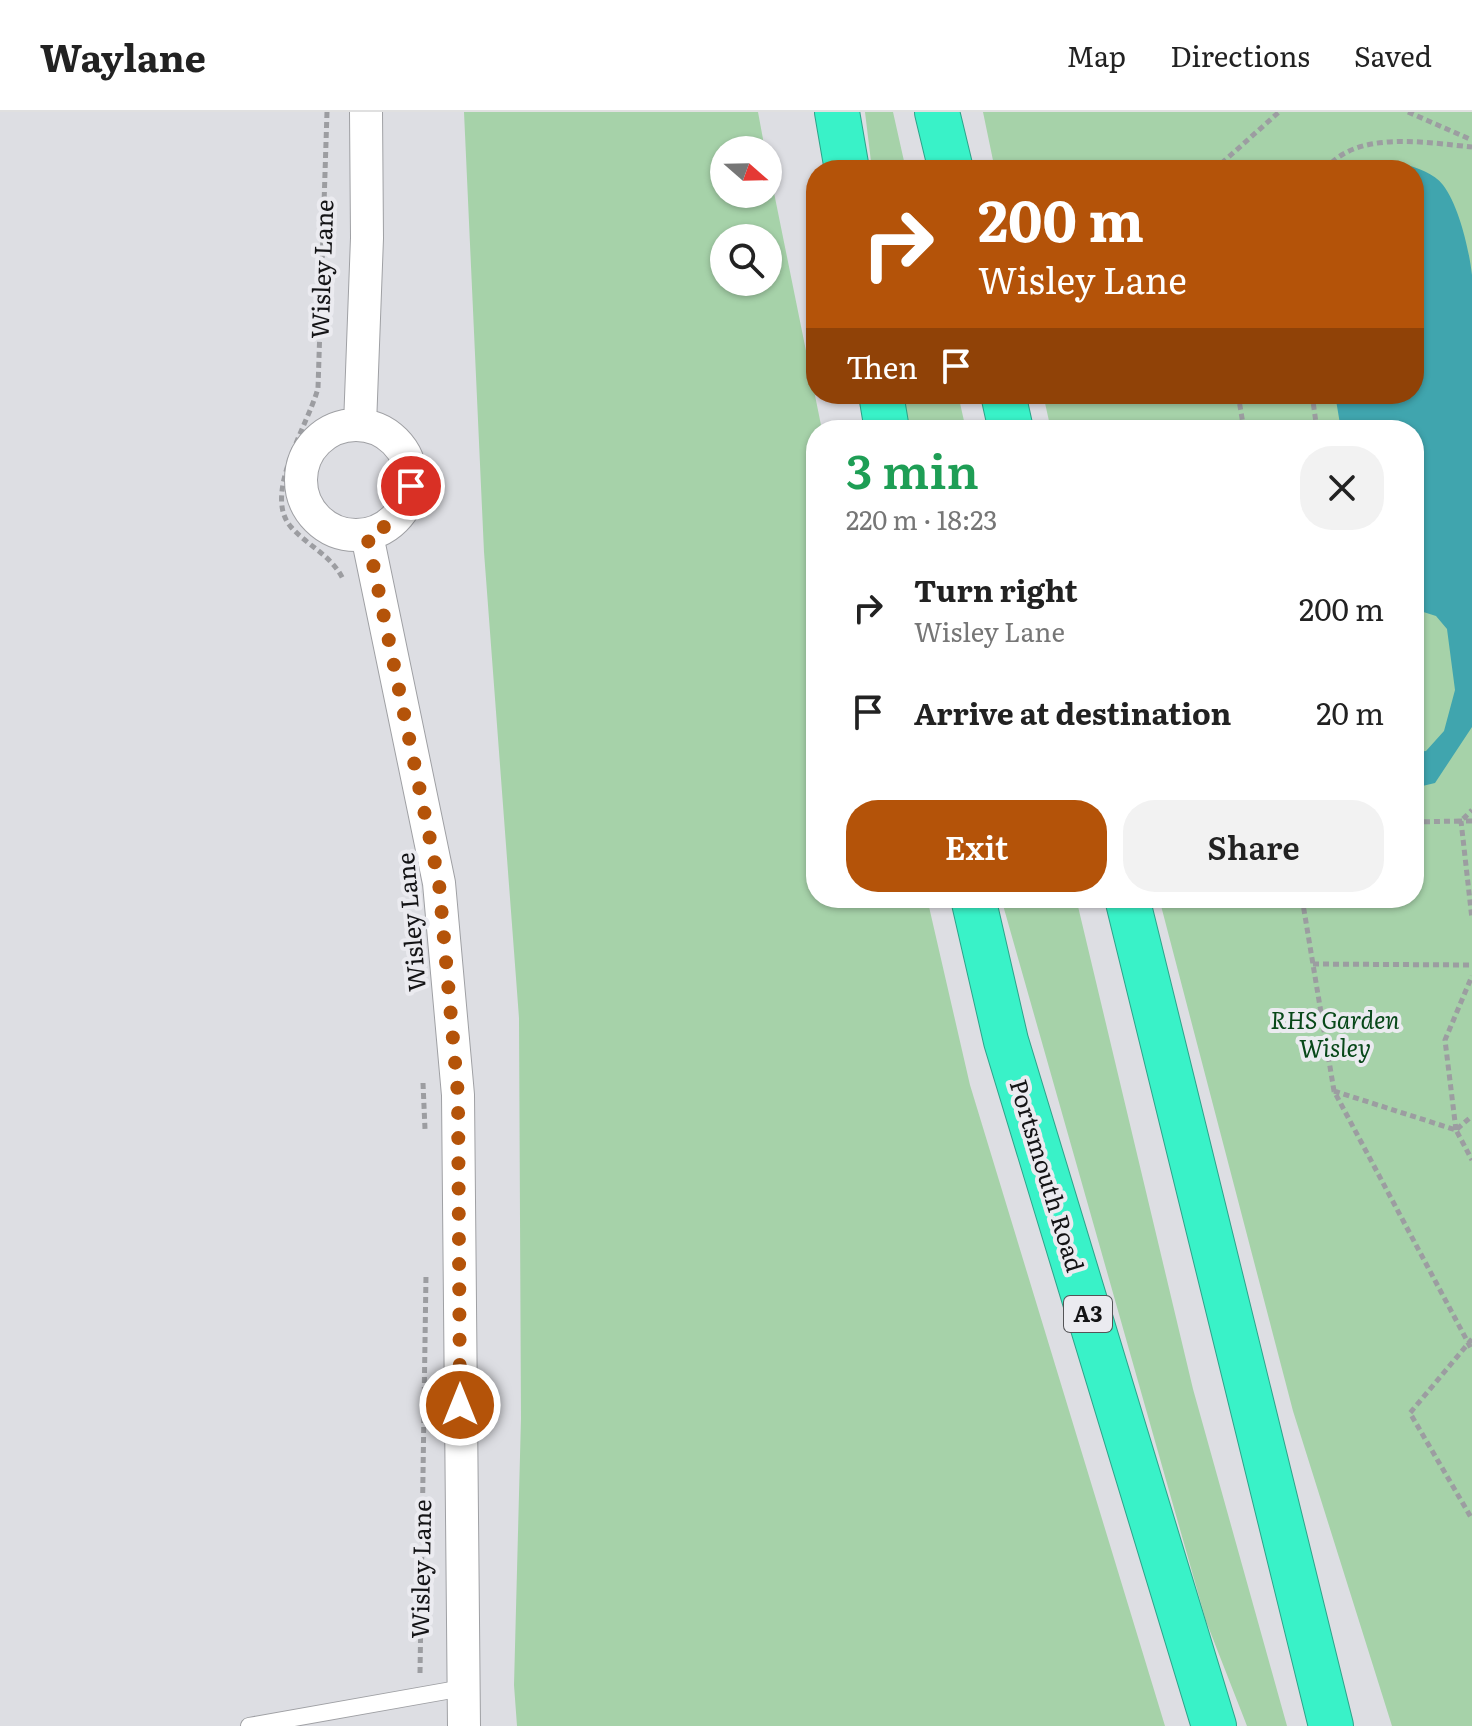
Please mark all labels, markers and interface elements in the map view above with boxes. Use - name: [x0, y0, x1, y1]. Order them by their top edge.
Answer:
- text: Waylane: [40, 27, 206, 84]
- text: Map: [1067, 34, 1126, 76]
- text: Directions: [1170, 34, 1310, 76]
- text: Saved: [1354, 34, 1432, 76]
- north arrow: [710, 136, 782, 208]
- map controls: [710, 136, 782, 296]
- text: 200 m: [978, 176, 1144, 259]
- icon: right: [846, 192, 950, 296]
- street label: Wisley Lane: [301, 199, 340, 339]
- button: search: [710, 224, 782, 296]
- text: Wisley Lane: [978, 252, 1187, 305]
- text: Then: [846, 344, 918, 388]
- icon: arrive: [934, 344, 978, 388]
- text: 3 min: [846, 433, 979, 504]
- button: close: [1300, 446, 1384, 530]
- pin: [377, 452, 445, 520]
- icon: arrive: [389, 464, 433, 508]
- text: 220 m · 18:23: [846, 499, 997, 538]
- text: Turn right: [914, 567, 1078, 611]
- icon: right: [846, 586, 890, 630]
- text: 200 m: [1299, 586, 1384, 630]
- text: Wisley Lane: [914, 611, 1065, 650]
- icon: arrive: [846, 690, 890, 734]
- text: Arrive at destination: [914, 690, 1231, 734]
- text: 20 m: [1316, 690, 1384, 734]
- button: Exit: [846, 800, 1107, 892]
- button: Share: [1123, 800, 1384, 892]
- street label: Wisley Lane: [386, 851, 433, 993]
- park label: RHS Garden Wisley: [1270, 1001, 1400, 1064]
- street label: Portsmouth Road: [1002, 1075, 1094, 1276]
- road number: A3: [1064, 1296, 1112, 1332]
- position arrow: [418, 1363, 502, 1447]
- street label: Wisley Lane: [401, 1499, 438, 1639]

